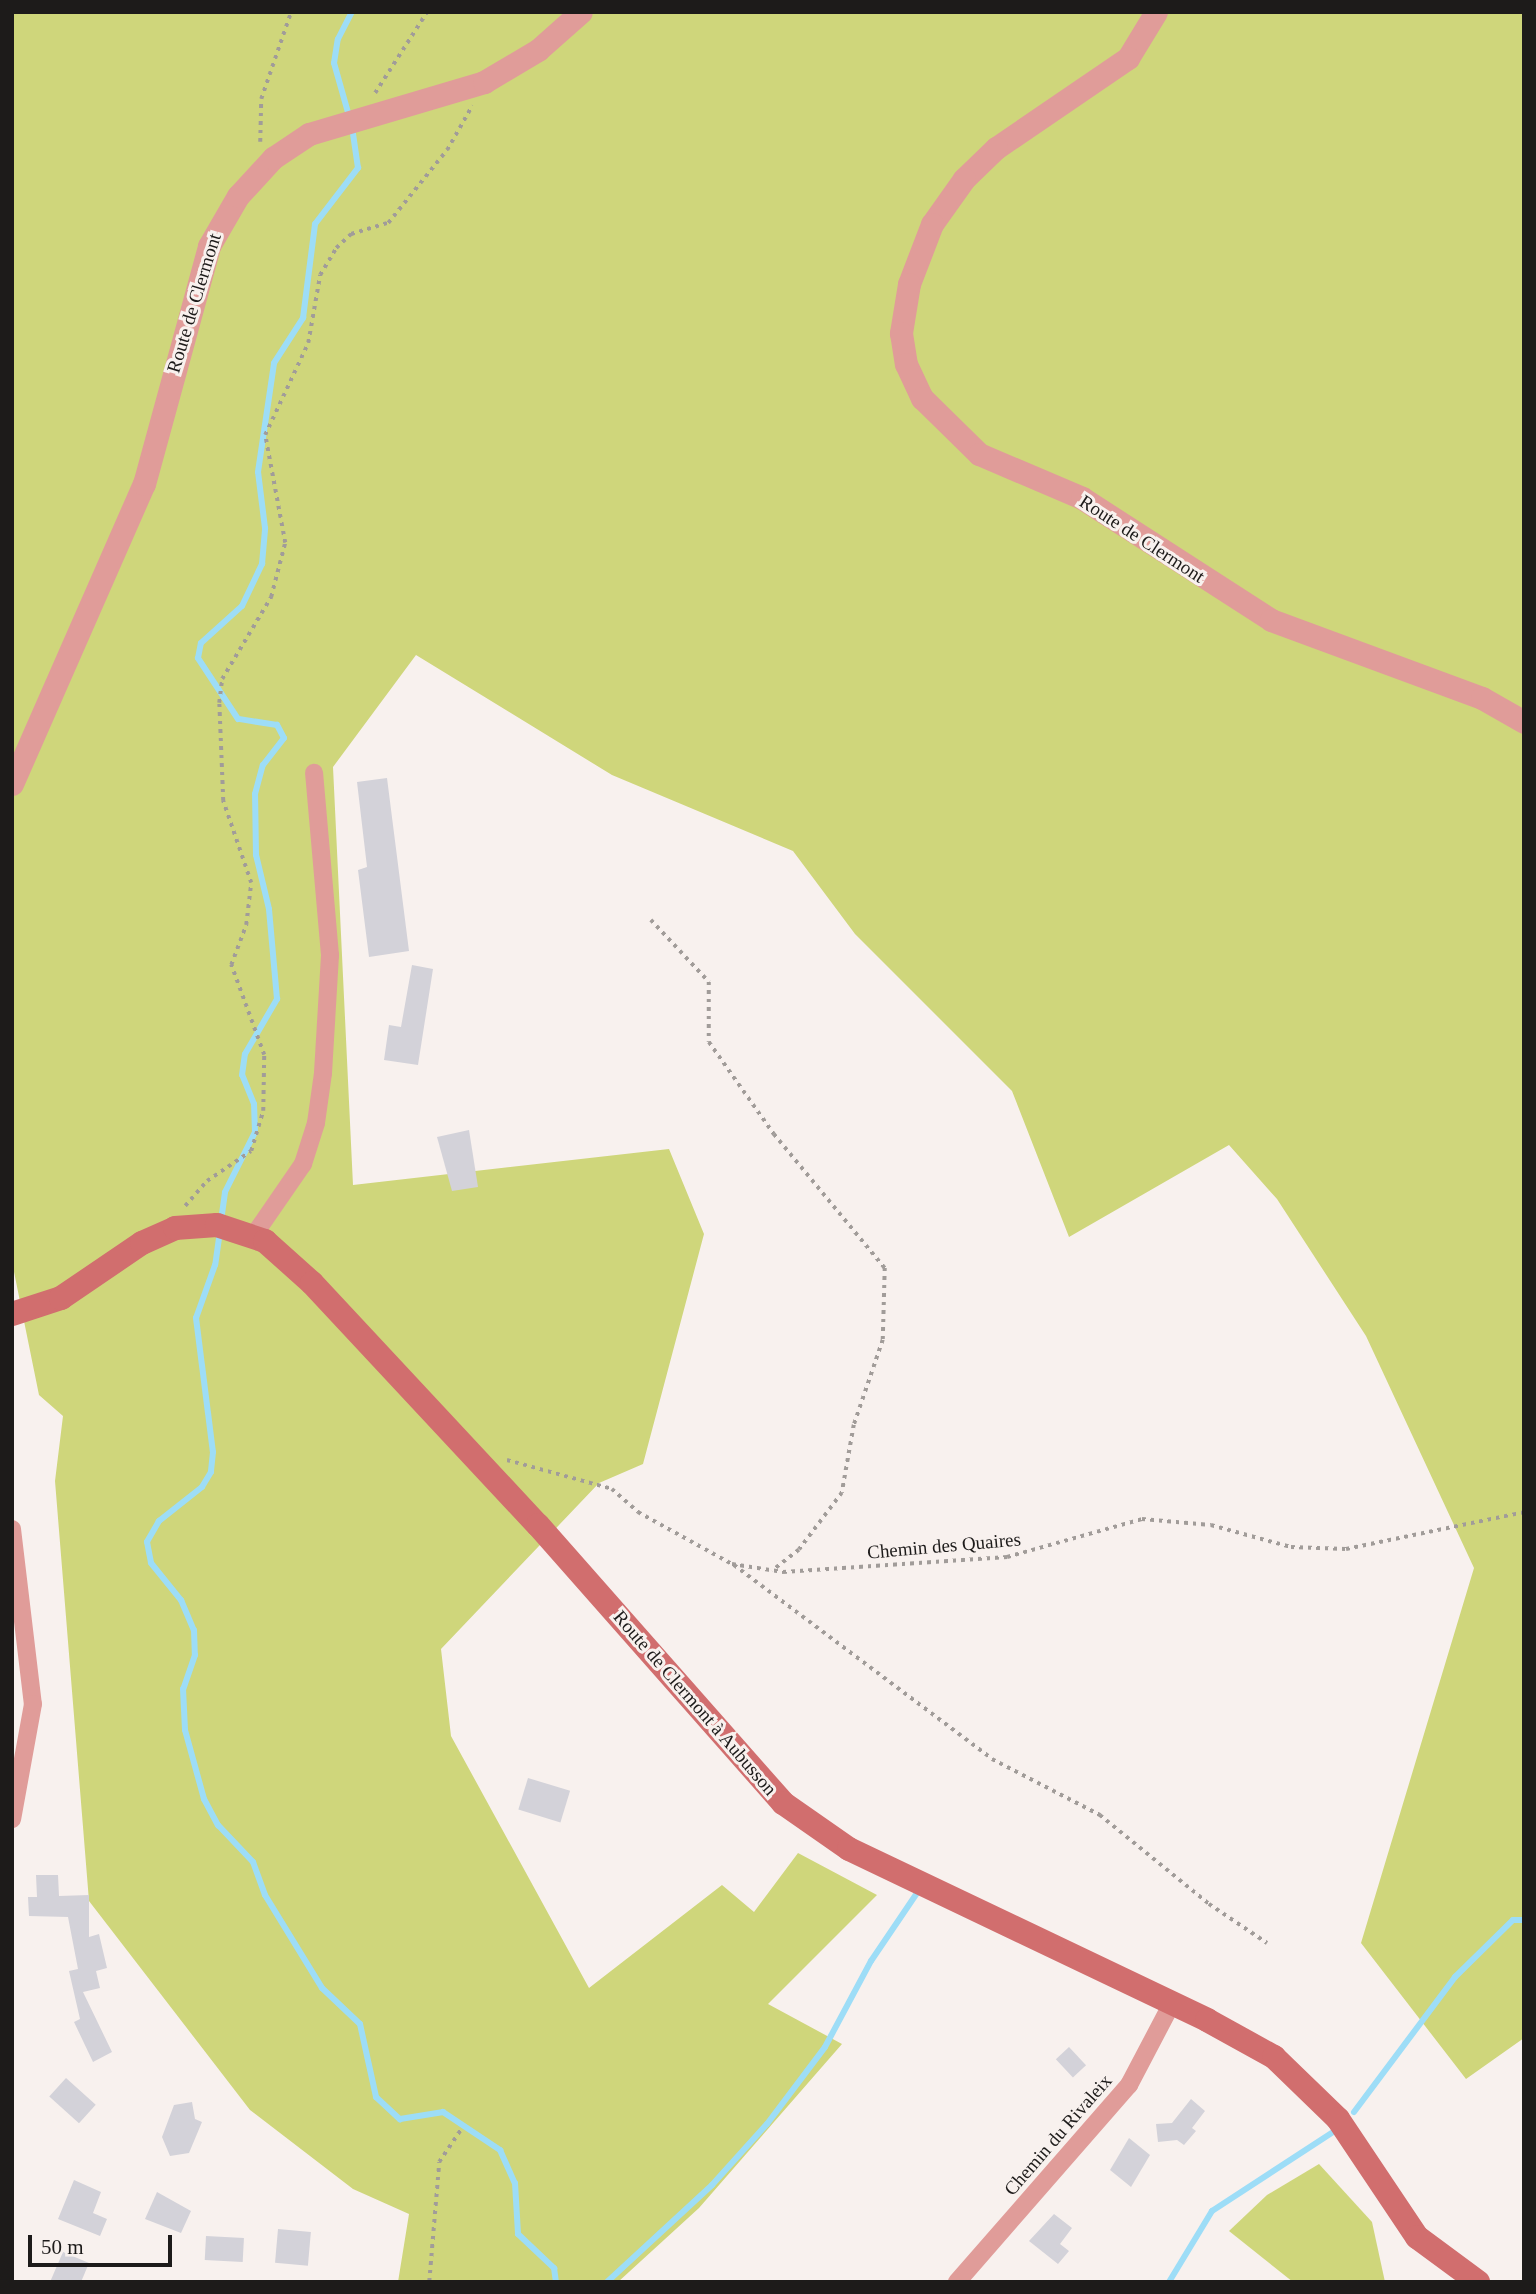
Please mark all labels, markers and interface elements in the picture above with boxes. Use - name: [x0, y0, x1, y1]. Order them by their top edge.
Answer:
- street label: Route de Clermont: [162, 231, 226, 375]
- street label: Route de Clermont: [1075, 490, 1209, 588]
- street label: Chemin des Quaires: [866, 1528, 1022, 1564]
- street label: Route de Clermont à Aubusson: [608, 1606, 782, 1800]
- street label: Chemin du Rivaleix: [999, 2070, 1117, 2200]
- scale bar: [32, 2220, 175, 2264]
- text: 50 m: [41, 2235, 84, 2259]

